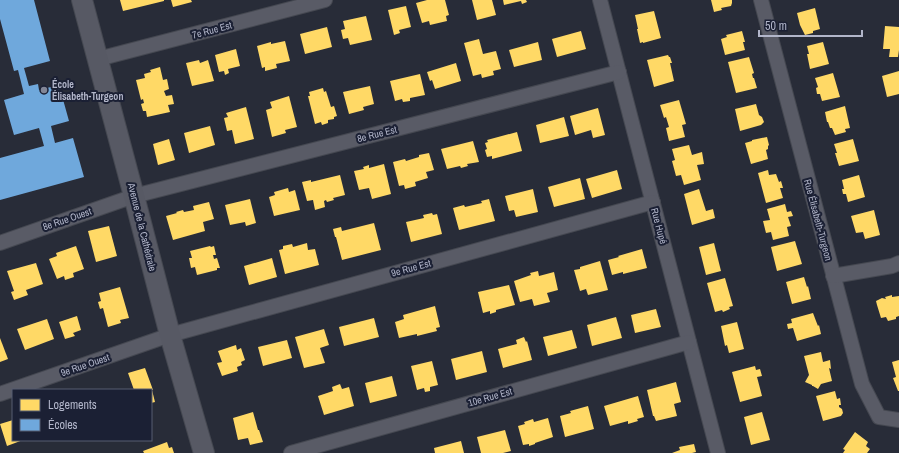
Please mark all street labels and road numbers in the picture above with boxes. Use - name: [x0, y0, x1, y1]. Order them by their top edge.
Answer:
- street label: 7e Rue Est: [191, 18, 234, 42]
- street label: 8e Rue Est: [356, 123, 399, 145]
- street label: Rue Élisabeth-Turgeon: [801, 178, 835, 262]
- street label: Avenue de la Cathédrale: [125, 181, 159, 273]
- street label: 8e Rue Ouest: [41, 204, 94, 233]
- street label: Rue Hupé: [648, 206, 670, 246]
- street label: 9e Rue Est: [390, 256, 433, 280]
- street label: 9e Rue Ouest: [59, 350, 112, 379]
- street label: 10e Rue Est: [467, 384, 514, 409]

